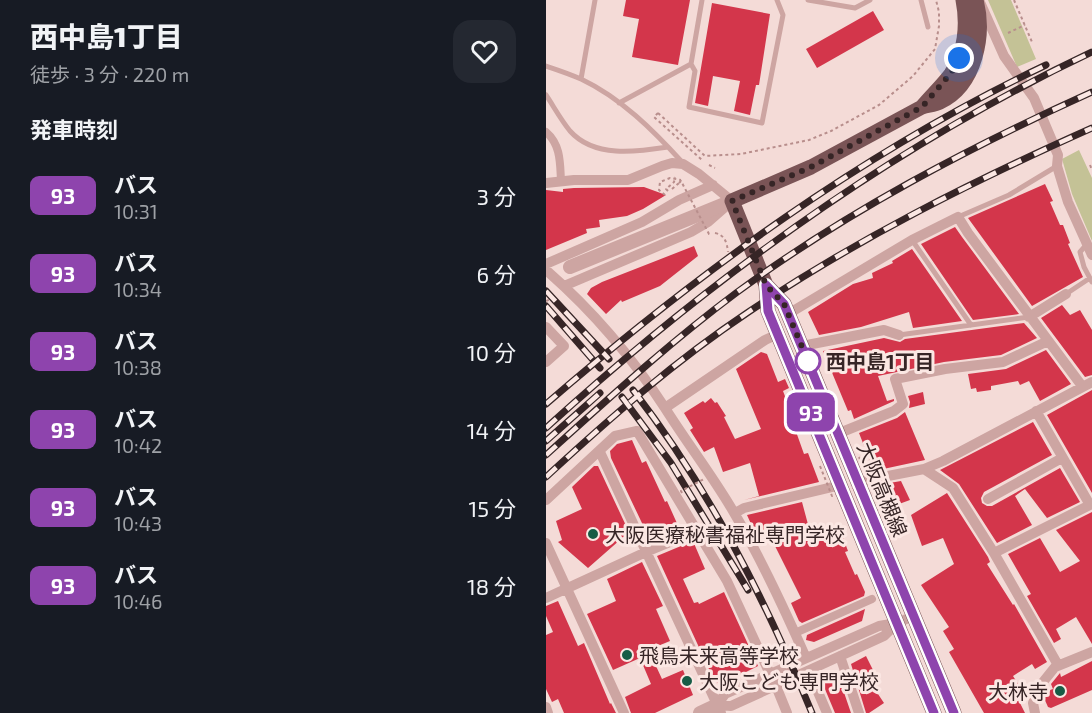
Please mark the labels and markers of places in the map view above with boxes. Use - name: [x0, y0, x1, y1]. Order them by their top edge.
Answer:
- marker: 西中島1丁目: [795, 348, 821, 374]
- place label: 西中島1丁目: [826, 349, 935, 373]
- place label: 大阪医療秘書福祉専門学校: [605, 522, 845, 546]
- marker: 大阪医療秘書福祉専門学校: [586, 527, 600, 541]
- place label: 飛鳥未来高等学校: [639, 643, 799, 667]
- marker: 飛鳥未来高等学校: [620, 648, 634, 662]
- place label: 大阪こども専門学校: [699, 669, 879, 693]
- marker: 大阪こども専門学校: [680, 674, 694, 688]
- place label: 大林寺: [988, 679, 1048, 703]
- marker: 大林寺: [1053, 684, 1067, 698]

